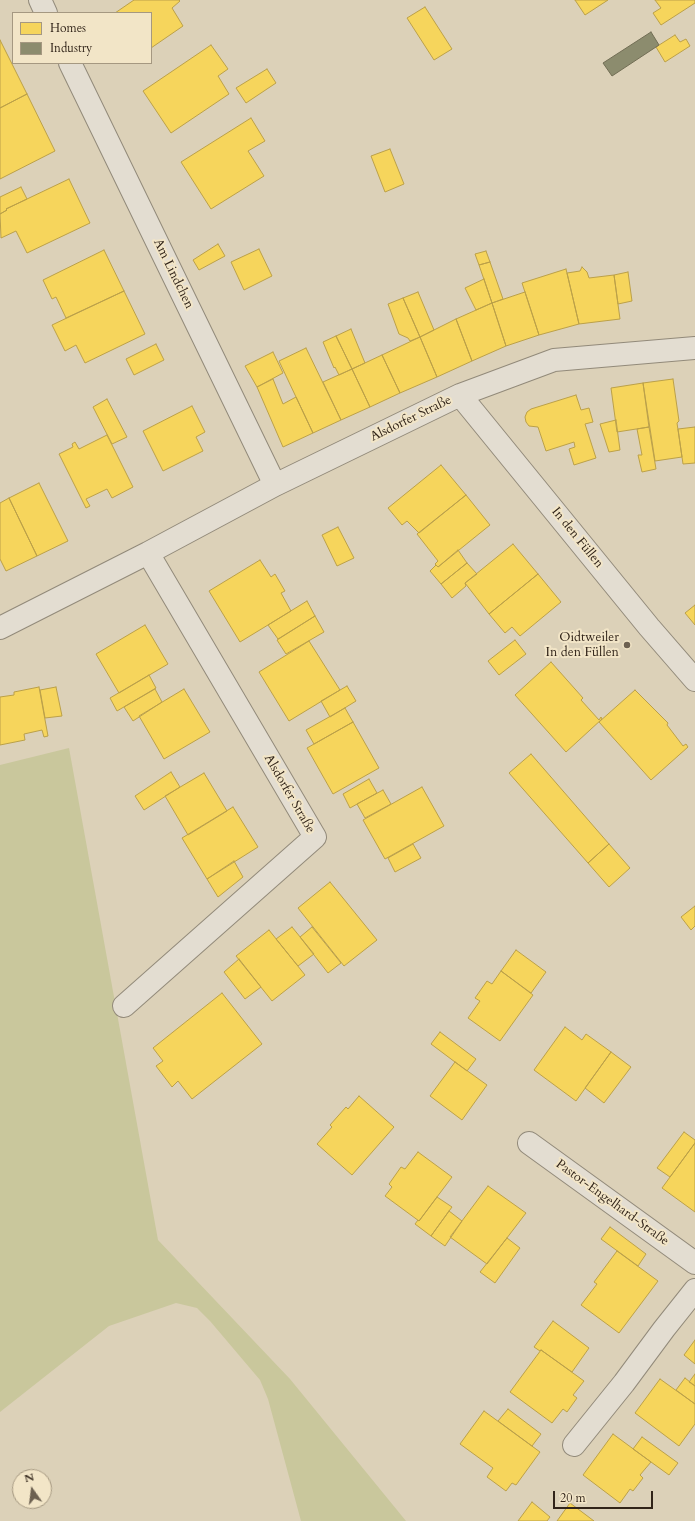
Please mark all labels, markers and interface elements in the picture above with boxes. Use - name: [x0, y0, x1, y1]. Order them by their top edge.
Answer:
- legend: [12, 12, 152, 64]
- text: Homes: [50, 20, 86, 36]
- text: Industry: [50, 40, 92, 56]
- street label: Am Lindchen: [149, 236, 197, 312]
- street label: Alsdorfer Straße: [368, 393, 454, 445]
- street label: In den Füllen: [548, 505, 606, 571]
- place label: Oidtweiler In den Füllen: [546, 630, 619, 661]
- marker: Oidtweiler In den Füllen: [622, 640, 632, 650]
- street label: Alsdorfer Straße: [260, 752, 318, 836]
- street label: Pastor-Engelhard-Straße: [552, 1157, 672, 1249]
- north arrow: [12, 1469, 52, 1509]
- text: N: [23, 1469, 36, 1486]
- scale bar: [555, 1483, 655, 1509]
- text: 20 m: [560, 1490, 586, 1506]

